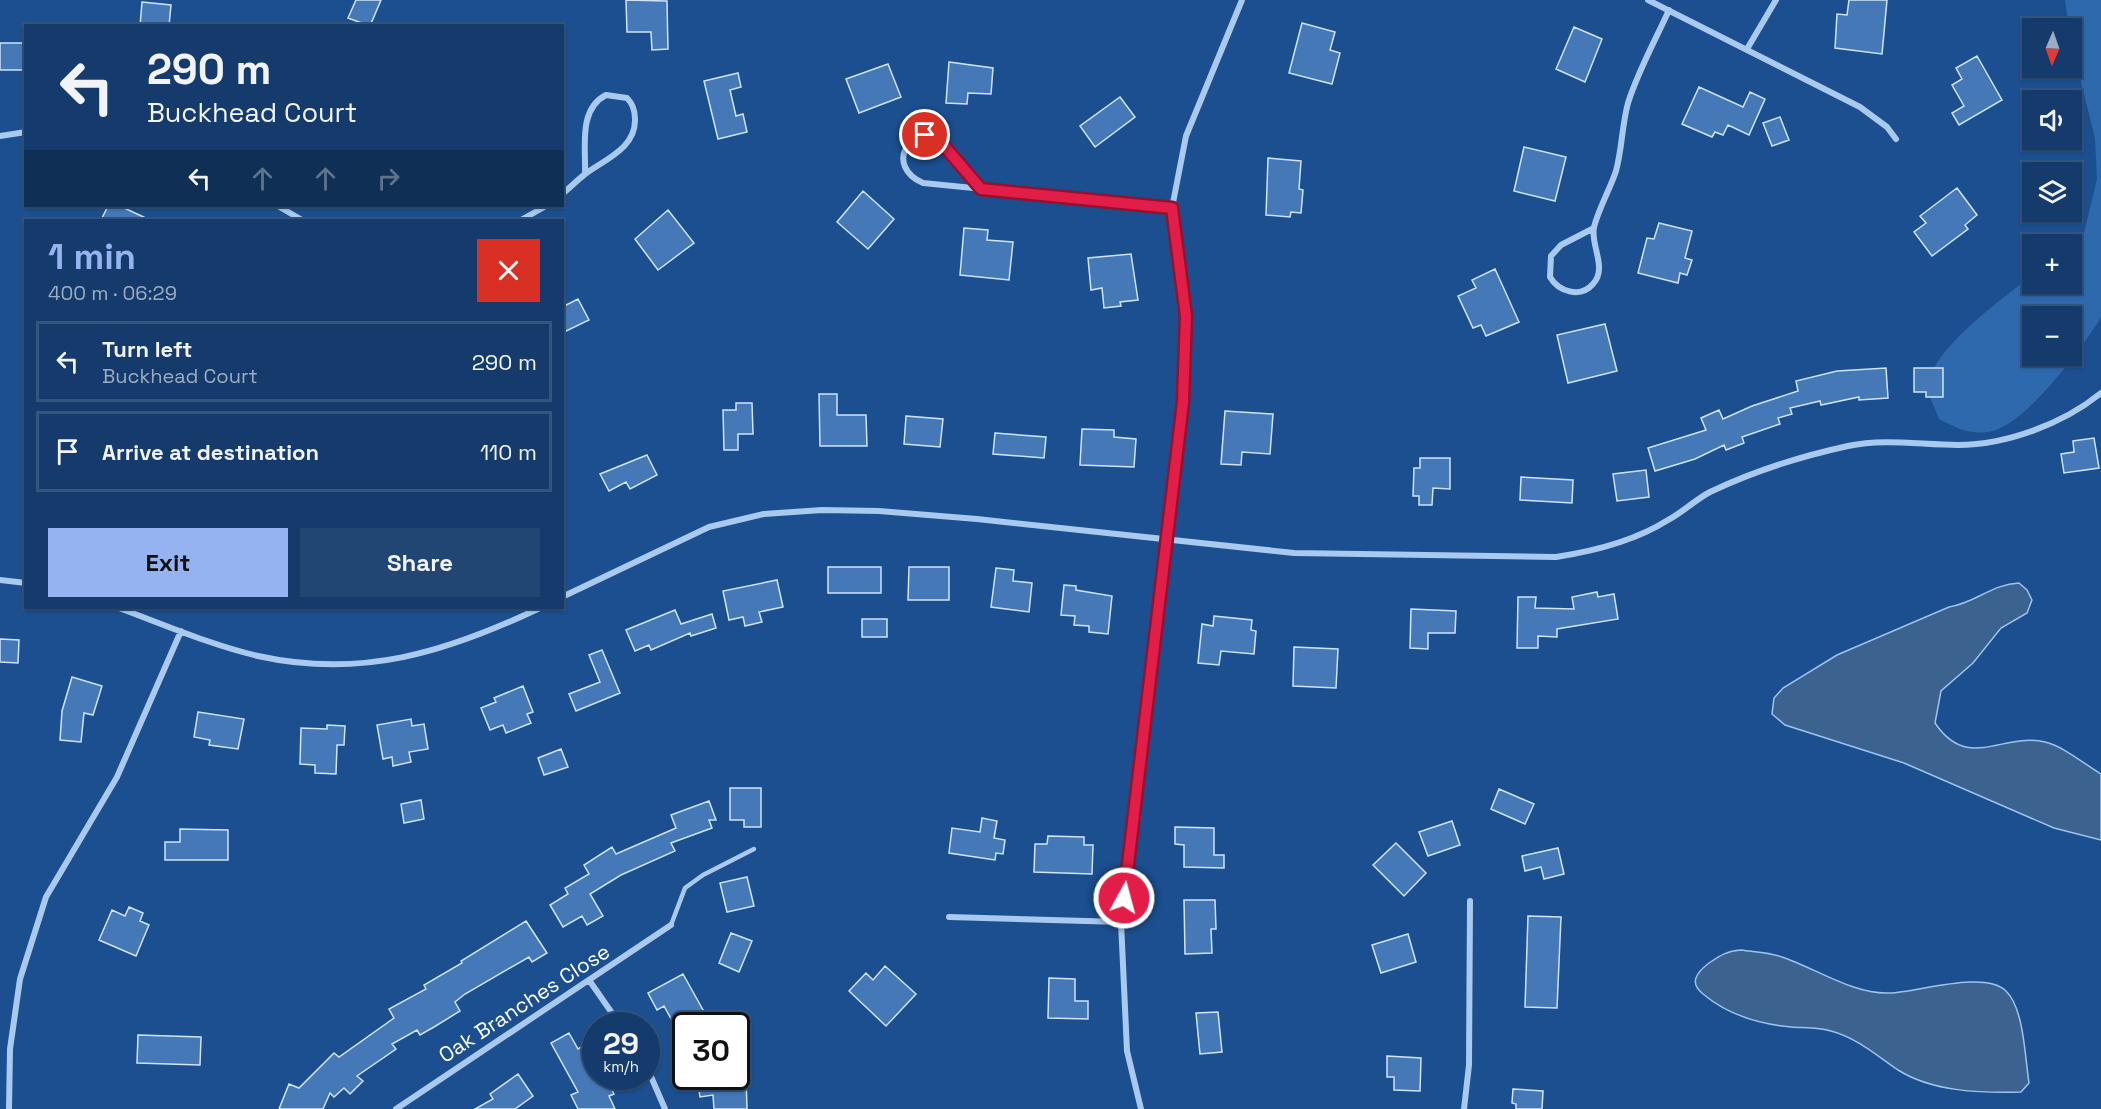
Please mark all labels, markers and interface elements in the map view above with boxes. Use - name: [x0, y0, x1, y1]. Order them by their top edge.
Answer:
- north arrow: [2022, 18, 2082, 78]
- map controls: [2022, 18, 2082, 366]
- text: 290 m: [147, 43, 272, 96]
- icon: left: [48, 48, 126, 126]
- button: sound: [2022, 90, 2082, 150]
- text: Buckhead Court: [147, 95, 357, 130]
- pin: [899, 109, 950, 160]
- icon: arrive: [908, 118, 941, 151]
- icon: left: [183, 162, 216, 195]
- icon: ahead: [246, 162, 279, 195]
- icon: ahead: [309, 162, 342, 195]
- icon: right: [372, 162, 405, 195]
- button: layers: [2022, 162, 2082, 222]
- text: 1 min: [48, 234, 136, 280]
- button: +: [2022, 234, 2082, 294]
- button: close: [477, 239, 540, 302]
- text: 400 m · 06:29: [48, 280, 177, 306]
- button: −: [2022, 306, 2082, 366]
- text: Turn left: [102, 335, 192, 363]
- icon: left: [51, 345, 84, 378]
- text: 290 m: [472, 348, 537, 376]
- text: Buckhead Court: [102, 363, 258, 389]
- icon: arrive: [51, 435, 84, 468]
- text: Arrive at destination: [102, 438, 319, 466]
- text: 110 m: [480, 438, 537, 466]
- button: Exit: [48, 528, 288, 597]
- button: Share: [300, 528, 540, 597]
- position arrow: [1092, 866, 1156, 930]
- street label: Oak Branches Close: [433, 938, 615, 1068]
- speed limit sign: 30: [672, 1012, 750, 1090]
- text: 29: [603, 1024, 639, 1063]
- text: km/h: [603, 1057, 639, 1076]

